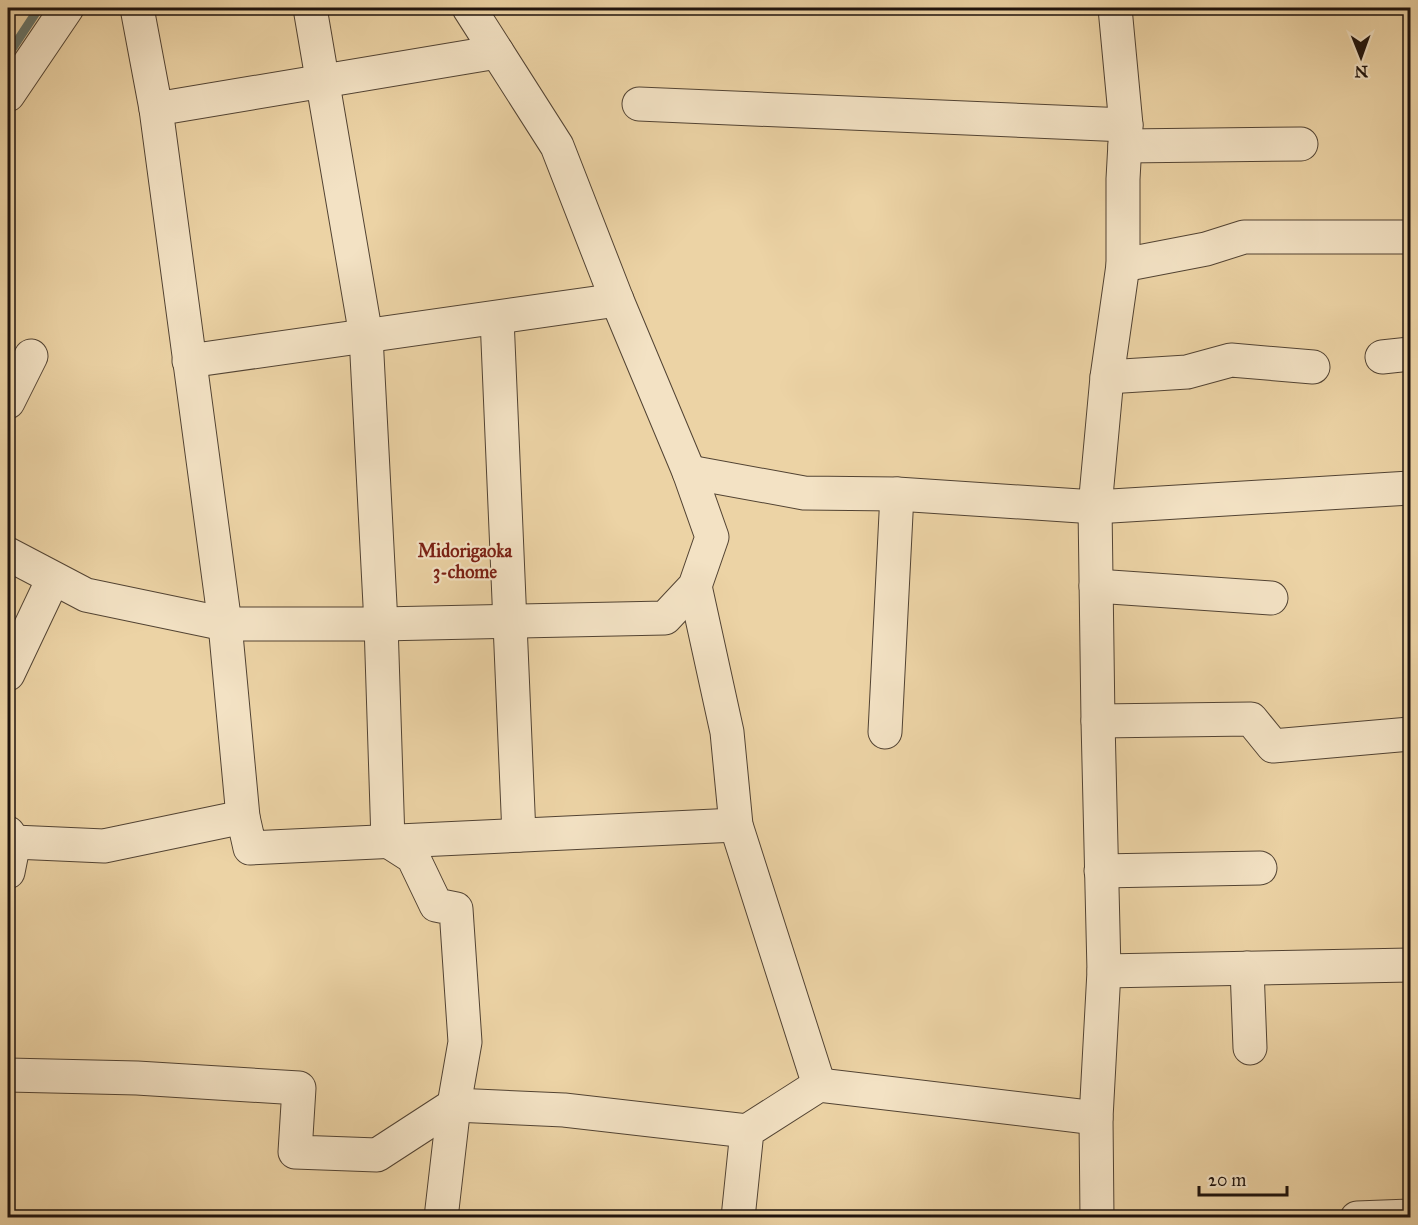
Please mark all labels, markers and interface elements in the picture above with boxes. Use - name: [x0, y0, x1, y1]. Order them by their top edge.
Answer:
- north arrow: [1331, 27, 1391, 87]
- text: N: [1354, 62, 1368, 81]
- district label: Midorigaoka 3-chome: [418, 540, 513, 584]
- scale bar: [1199, 1159, 1288, 1197]
- text: 20 m: [1208, 1169, 1246, 1191]

